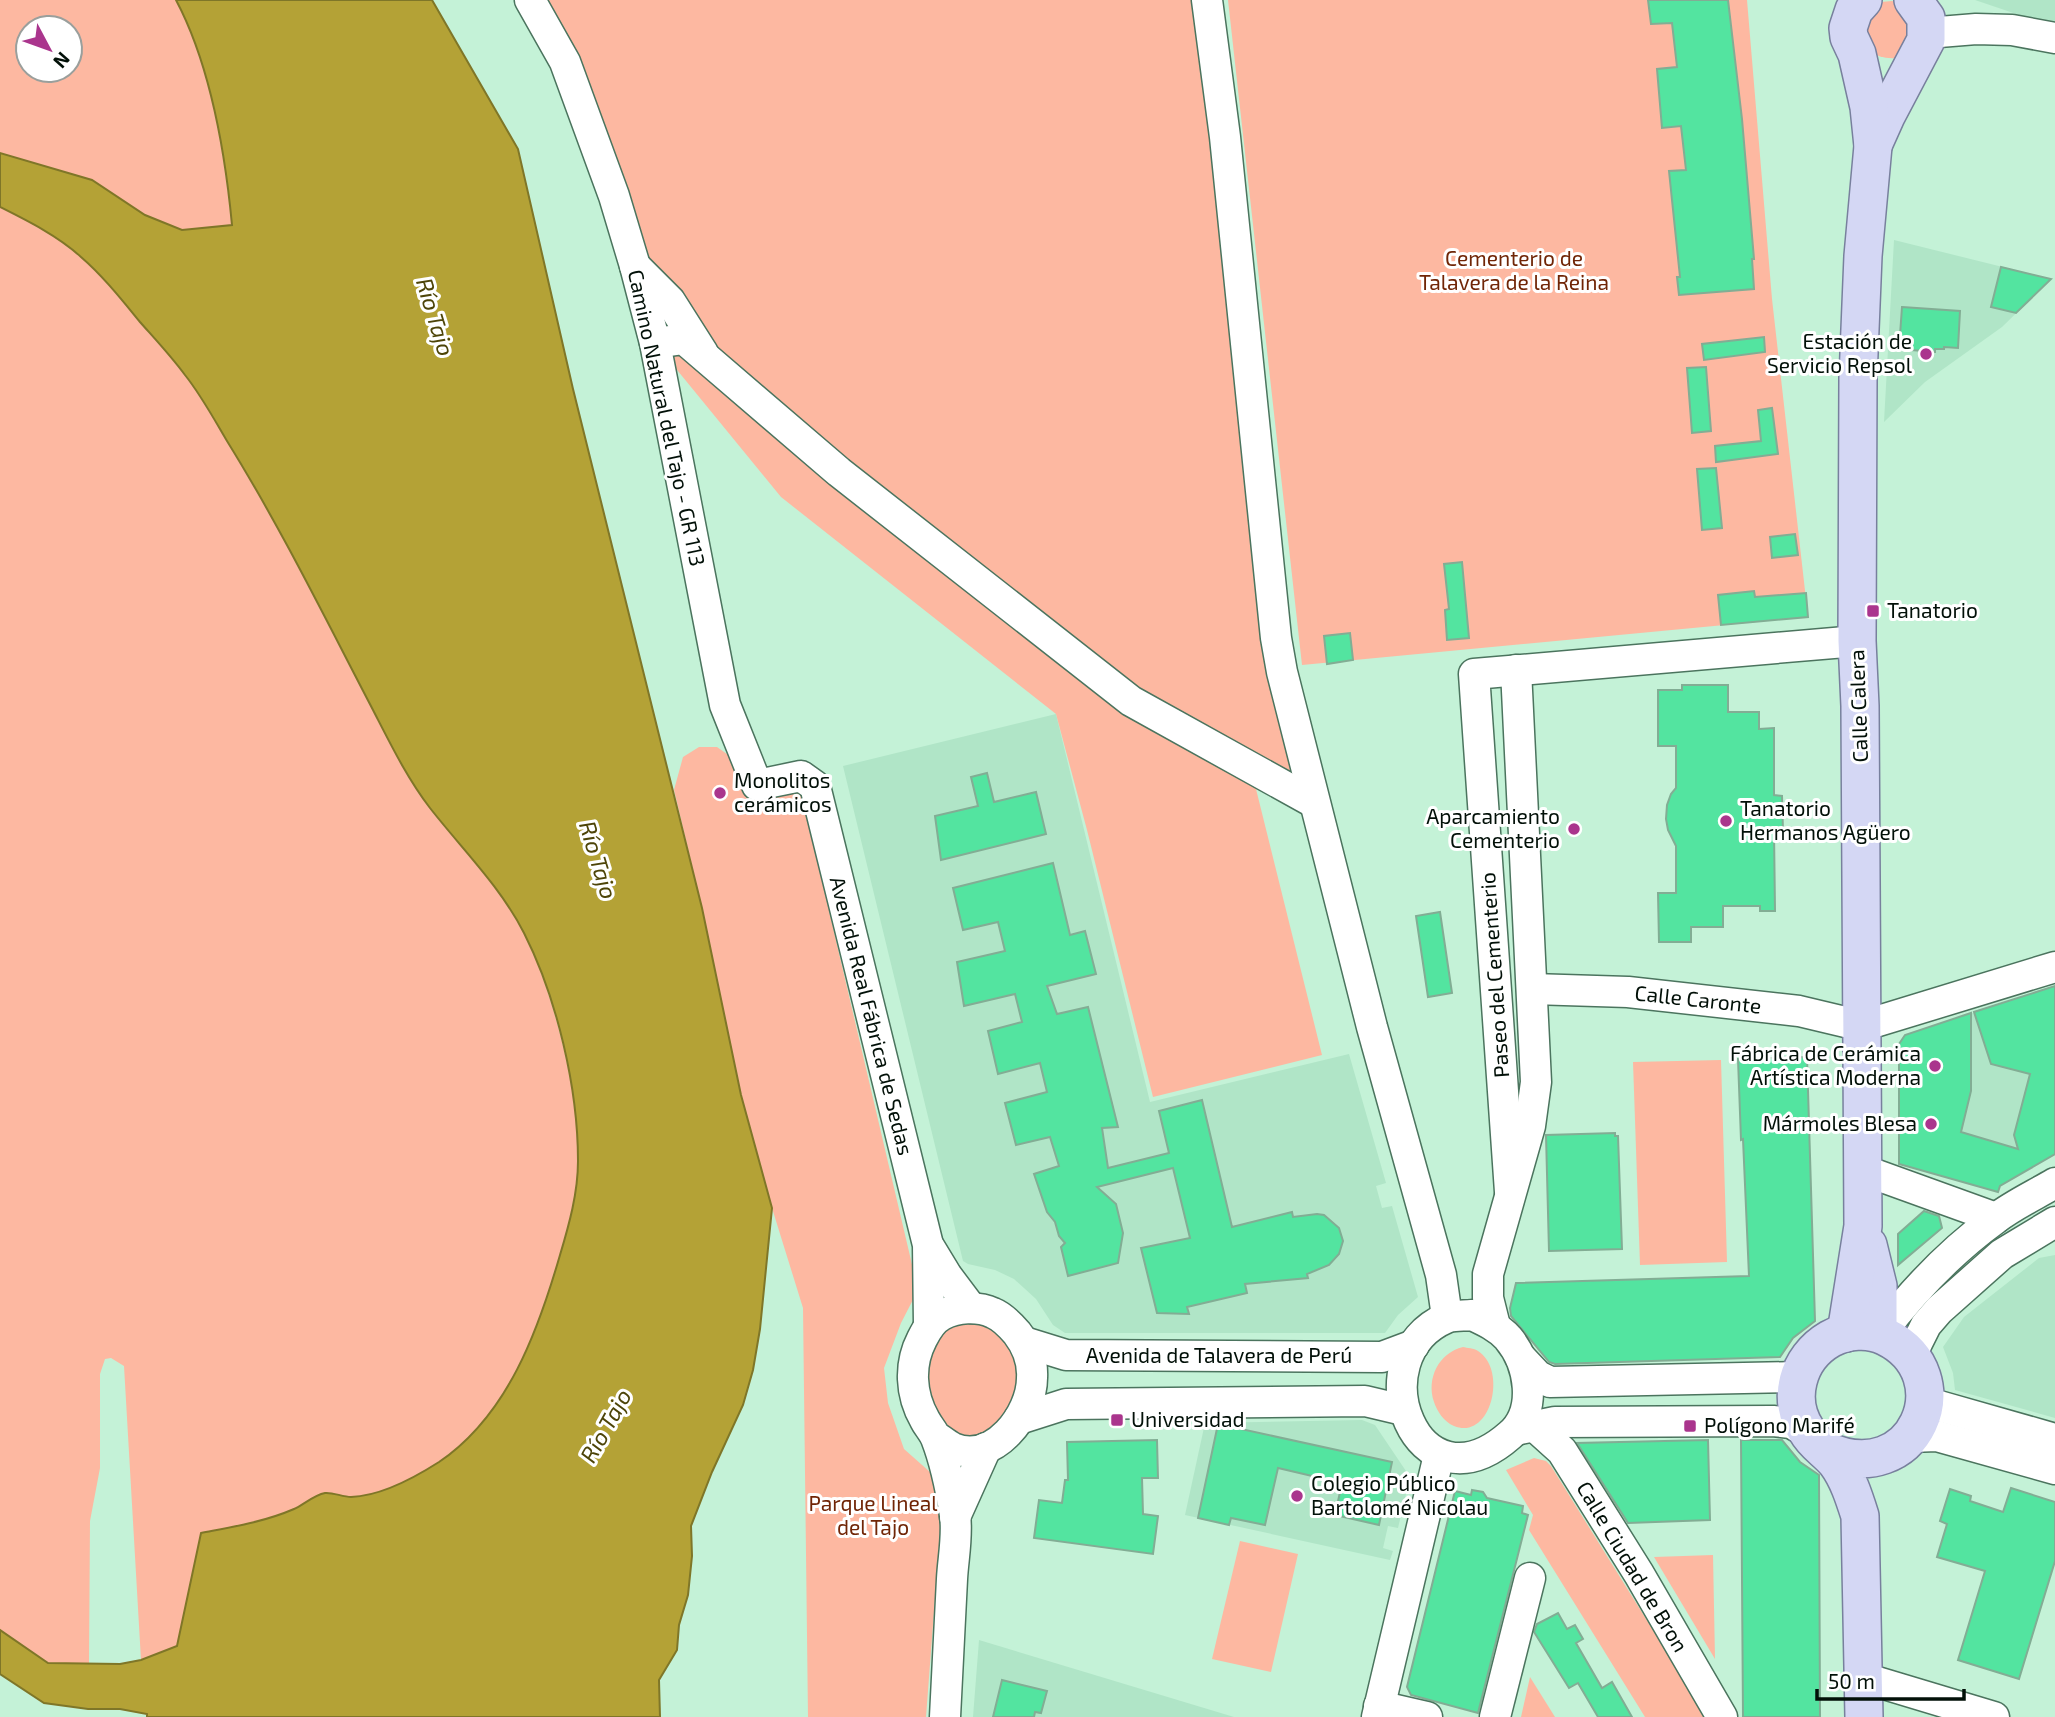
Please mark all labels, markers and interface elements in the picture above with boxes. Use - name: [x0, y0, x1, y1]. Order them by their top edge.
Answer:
- north arrow: [14, 14, 84, 84]
- text: N: [49, 48, 75, 73]
- park label: Cementerio de Talavera de la Reina: [1419, 245, 1609, 294]
- street label: Camino Natural del Tajo - GR 113: [623, 267, 711, 569]
- water label: Río Tajo: [411, 274, 461, 359]
- place label: Estación de Servicio Repsol: [1767, 328, 1913, 377]
- marker: Estación de Servicio Repsol: [1918, 346, 1934, 362]
- place label: Tanatorio: [1887, 597, 1978, 622]
- marker: Tanatorio: [1865, 603, 1881, 619]
- street label: Calle Calera: [1843, 649, 1872, 763]
- place label: Monolitos cerámicos: [734, 767, 832, 816]
- marker: Monolitos cerámicos: [712, 785, 728, 801]
- place label: Tanatorio Hermanos Agüero: [1740, 795, 1911, 844]
- place label: Aparcamiento Cementerio: [1426, 803, 1560, 852]
- marker: Tanatorio Hermanos Agüero: [1718, 813, 1734, 829]
- water label: Río Tajo: [574, 817, 624, 902]
- marker: Aparcamiento Cementerio: [1566, 821, 1582, 837]
- street label: Paseo del Cementerio: [1474, 871, 1513, 1079]
- street label: Avenida Real Fábrica de Sedas: [826, 874, 919, 1158]
- street label: Calle Caronte: [1634, 979, 1763, 1018]
- place label: Fábrica de Cerámica Artística Moderna: [1730, 1040, 1921, 1089]
- marker: Fábrica de Cerámica Artística Moderna: [1927, 1058, 1943, 1074]
- place label: Mármoles Blesa: [1763, 1110, 1917, 1135]
- marker: Mármoles Blesa: [1923, 1116, 1939, 1132]
- street label: Avenida de Talavera de Perú: [1086, 1342, 1352, 1367]
- water label: Río Tajo: [573, 1384, 637, 1467]
- place label: Universidad: [1131, 1406, 1245, 1431]
- marker: Universidad: [1109, 1412, 1125, 1428]
- place label: Polígono Marifé: [1704, 1412, 1855, 1437]
- marker: Polígono Marifé: [1682, 1418, 1698, 1434]
- place label: Colegio Público Bartolomé Nicolau: [1311, 1470, 1488, 1519]
- street label: Calle Ciudad de Bron: [1572, 1476, 1694, 1656]
- marker: Colegio Público Bartolomé Nicolau: [1289, 1488, 1305, 1504]
- park label: Parque Lineal del Tajo: [808, 1490, 938, 1540]
- scale bar: [1817, 1658, 1964, 1702]
- text: 50 m: [1828, 1668, 1875, 1693]

